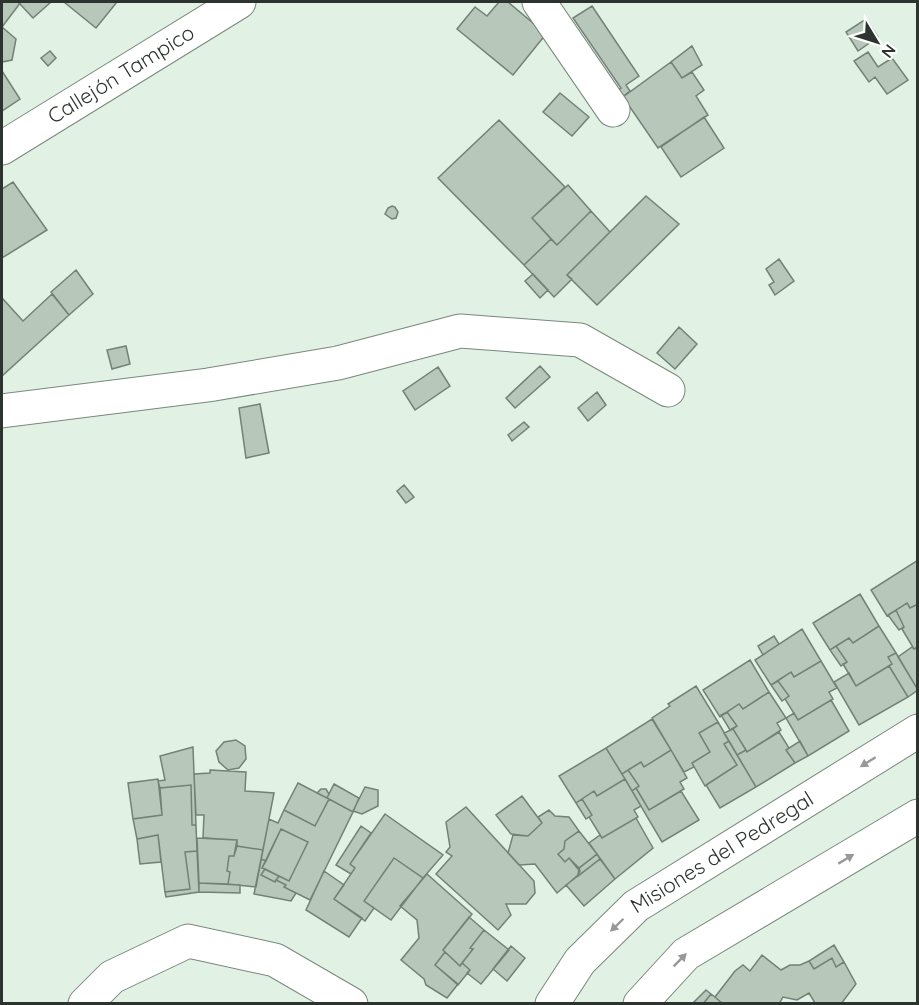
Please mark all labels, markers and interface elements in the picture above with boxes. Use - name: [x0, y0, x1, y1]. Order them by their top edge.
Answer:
- north arrow: [847, 12, 907, 72]
- street label: Callejón Tampico: [43, 19, 199, 129]
- text: N: [877, 40, 900, 62]
- one-way arrow: [860, 757, 876, 768]
- street label: Misiones del Pedregal: [625, 785, 818, 918]
- one-way arrow: [838, 853, 854, 864]
- one-way arrow: [610, 918, 624, 932]
- one-way arrow: [672, 954, 686, 968]

